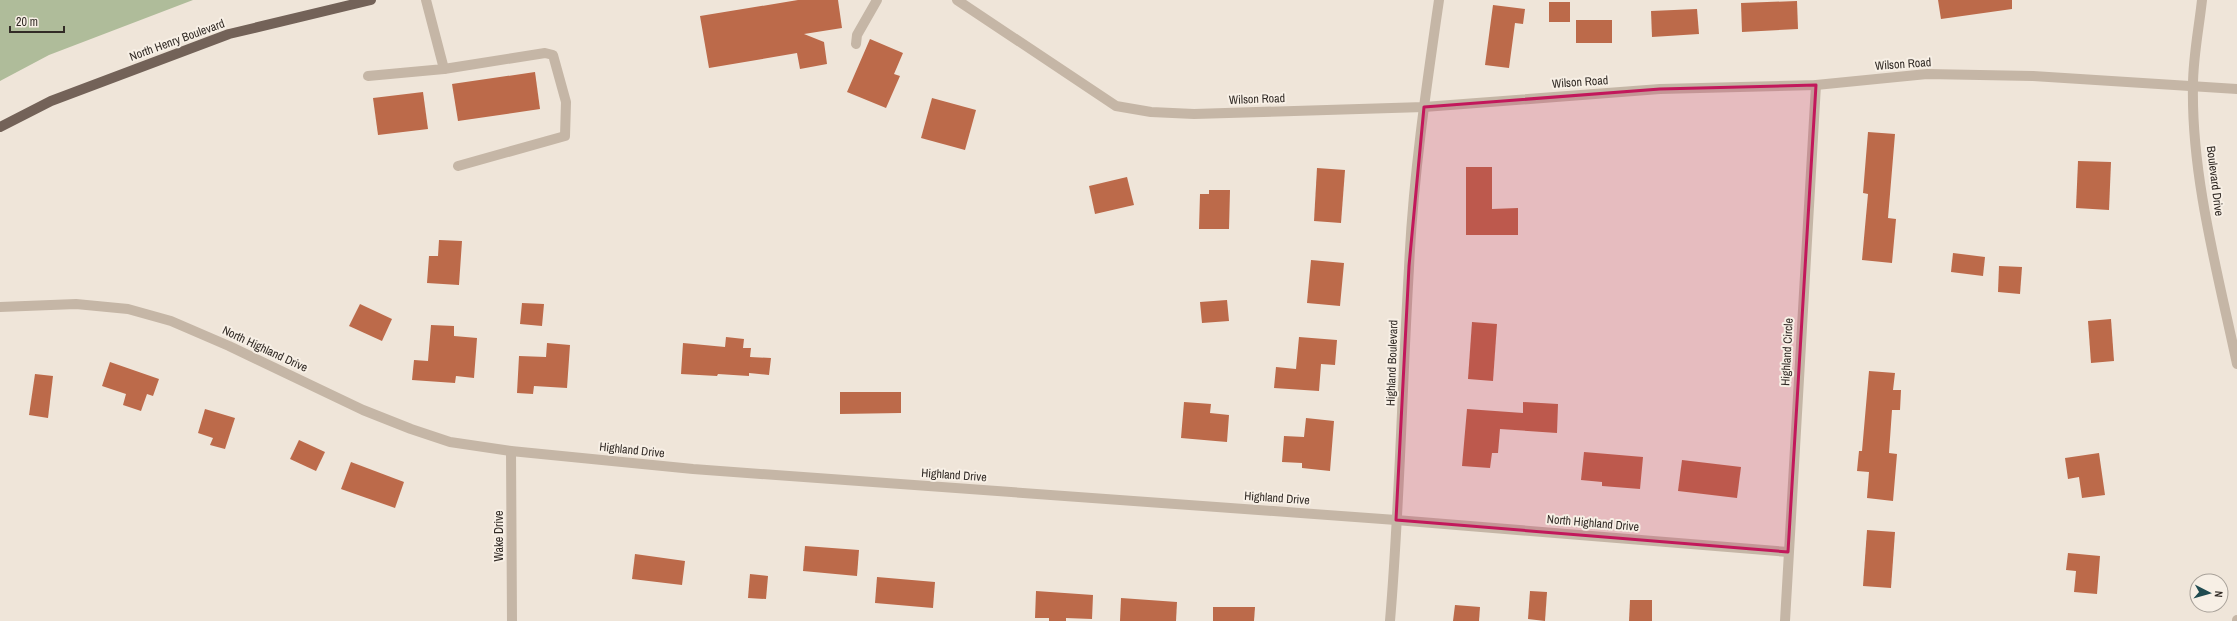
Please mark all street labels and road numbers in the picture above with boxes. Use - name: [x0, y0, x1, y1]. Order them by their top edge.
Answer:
- street label: North Henry Boulevard: [127, 15, 227, 65]
- street label: Wilson Road: [1874, 54, 1932, 74]
- street label: Wilson Road: [1551, 72, 1609, 92]
- street label: Wilson Road: [1229, 90, 1285, 108]
- street label: Boulevard Drive: [2203, 145, 2227, 217]
- street label: Highland Circle: [1777, 318, 1797, 386]
- street label: Highland Boulevard: [1382, 320, 1402, 406]
- street label: North Highland Drive: [220, 322, 310, 376]
- street label: Highland Drive: [599, 439, 665, 461]
- street label: Highland Drive: [921, 465, 987, 485]
- street label: Highland Drive: [1244, 488, 1310, 508]
- street label: Wake Drive: [491, 510, 507, 562]
- street label: North Highland Drive: [1546, 511, 1640, 535]

